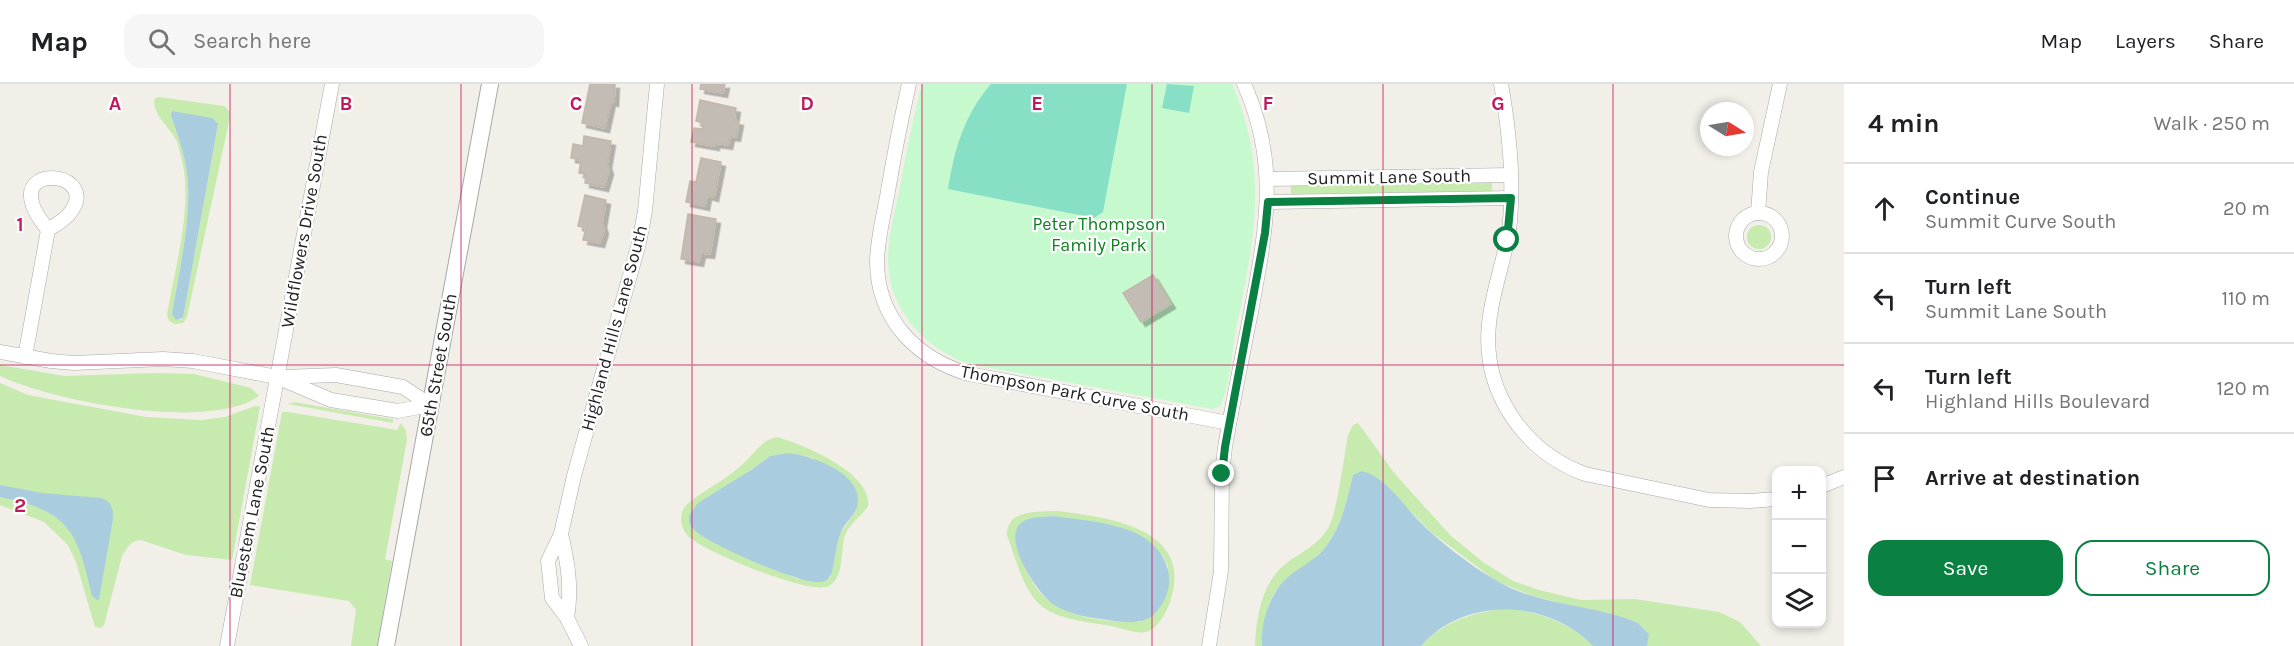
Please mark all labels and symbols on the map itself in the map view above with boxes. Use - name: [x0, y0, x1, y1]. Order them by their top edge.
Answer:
- text: A: [109, 92, 122, 115]
- text: B: [340, 92, 352, 115]
- text: C: [570, 92, 582, 115]
- text: D: [800, 92, 814, 115]
- text: E: [1031, 92, 1043, 115]
- text: F: [1263, 92, 1274, 115]
- text: G: [1491, 92, 1505, 115]
- north arrow: [1700, 102, 1754, 156]
- street label: Wildflowers Drive South: [276, 132, 332, 330]
- street label: Summit Lane South: [1307, 165, 1471, 189]
- text: 1: [16, 213, 24, 236]
- park label: Peter Thompson Family Park: [1032, 213, 1166, 256]
- street label: Highland Hills Lane South: [576, 223, 652, 433]
- route start: [1493, 226, 1519, 252]
- street label: 65th Street South: [415, 292, 461, 438]
- street label: Thompson Park Curve South: [959, 360, 1191, 426]
- street label: Bluestem Lane South: [225, 424, 279, 600]
- route end: [1208, 460, 1234, 486]
- text: 2: [14, 494, 26, 517]

